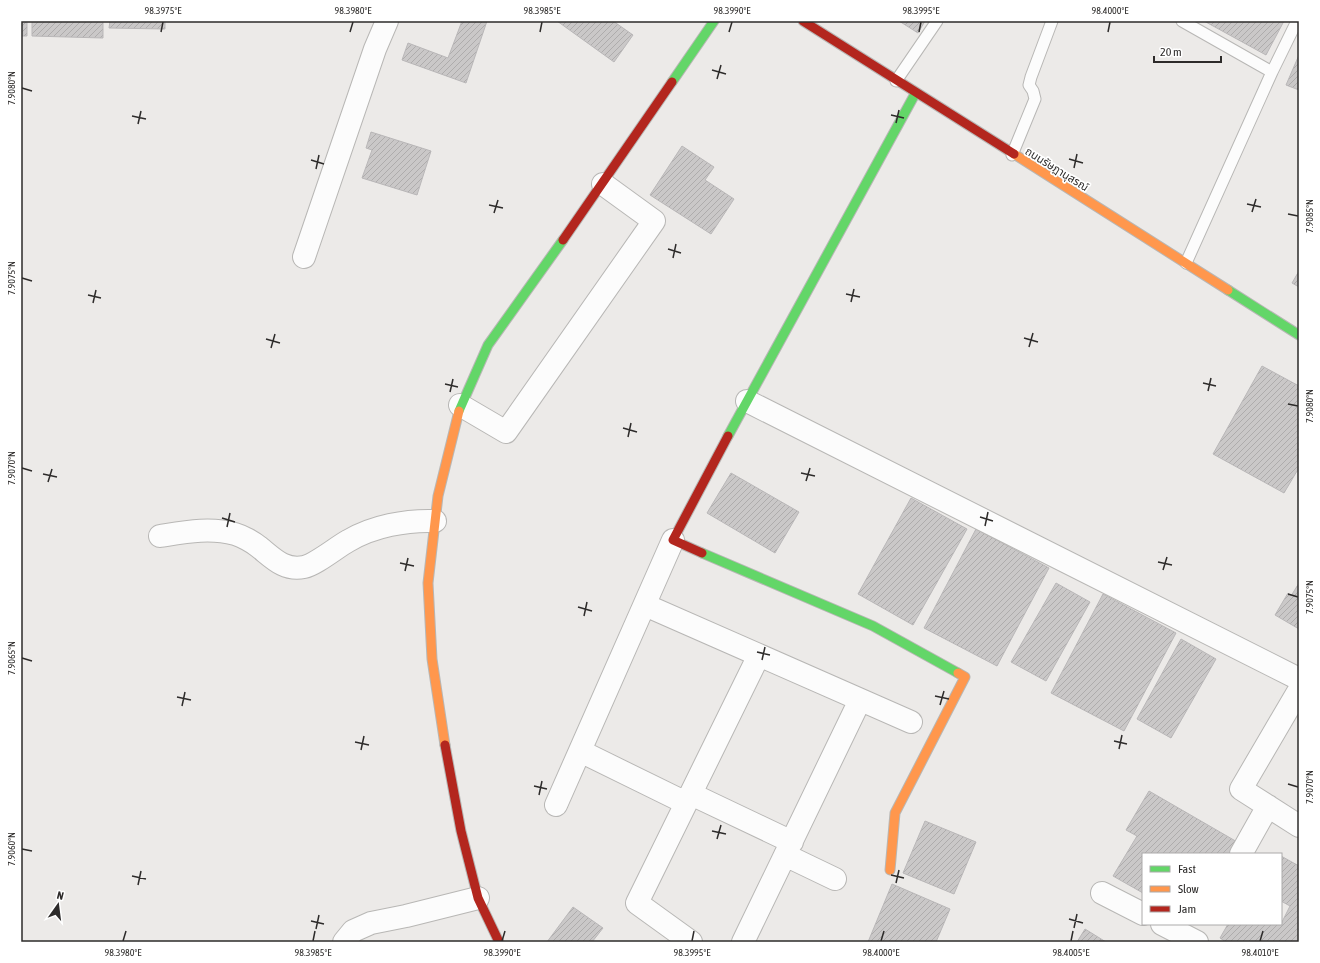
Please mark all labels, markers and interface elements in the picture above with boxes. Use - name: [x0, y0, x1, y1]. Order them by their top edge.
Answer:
- text: 98.3975°E: [145, 5, 182, 16]
- text: 98.3980°E: [335, 5, 372, 16]
- text: 98.3985°E: [524, 5, 561, 16]
- text: 98.3990°E: [714, 5, 751, 16]
- text: 98.3995°E: [903, 5, 940, 16]
- text: 98.4000°E: [1092, 5, 1129, 16]
- scale bar: [1154, 38, 1221, 64]
- text: 20 m: [1160, 45, 1182, 59]
- text: 7.9080°N: [6, 71, 17, 105]
- street label: ถนนรัษฎานุสรณ์: [1023, 145, 1091, 194]
- text: 7.9085°N: [1304, 199, 1315, 233]
- text: 7.9075°N: [6, 261, 17, 295]
- text: 7.9080°N: [1304, 389, 1315, 423]
- text: 7.9070°N: [6, 451, 17, 485]
- text: 7.9075°N: [1304, 580, 1315, 614]
- text: 7.9065°N: [6, 641, 17, 675]
- text: 7.9070°N: [1304, 770, 1315, 804]
- text: 7.9060°N: [6, 832, 17, 866]
- legend: [1142, 853, 1282, 925]
- text: Fast: [1178, 862, 1196, 876]
- text: Slow: [1178, 882, 1199, 896]
- north arrow: [38, 885, 78, 925]
- text: N: [56, 889, 65, 902]
- text: Jam: [1178, 902, 1196, 916]
- text: 98.3980°E: [105, 947, 142, 958]
- text: 98.3985°E: [295, 947, 332, 958]
- text: 98.3990°E: [484, 947, 521, 958]
- text: 98.3995°E: [674, 947, 711, 958]
- text: 98.4000°E: [863, 947, 900, 958]
- text: 98.4005°E: [1053, 947, 1090, 958]
- text: 98.4010°E: [1242, 947, 1279, 958]

